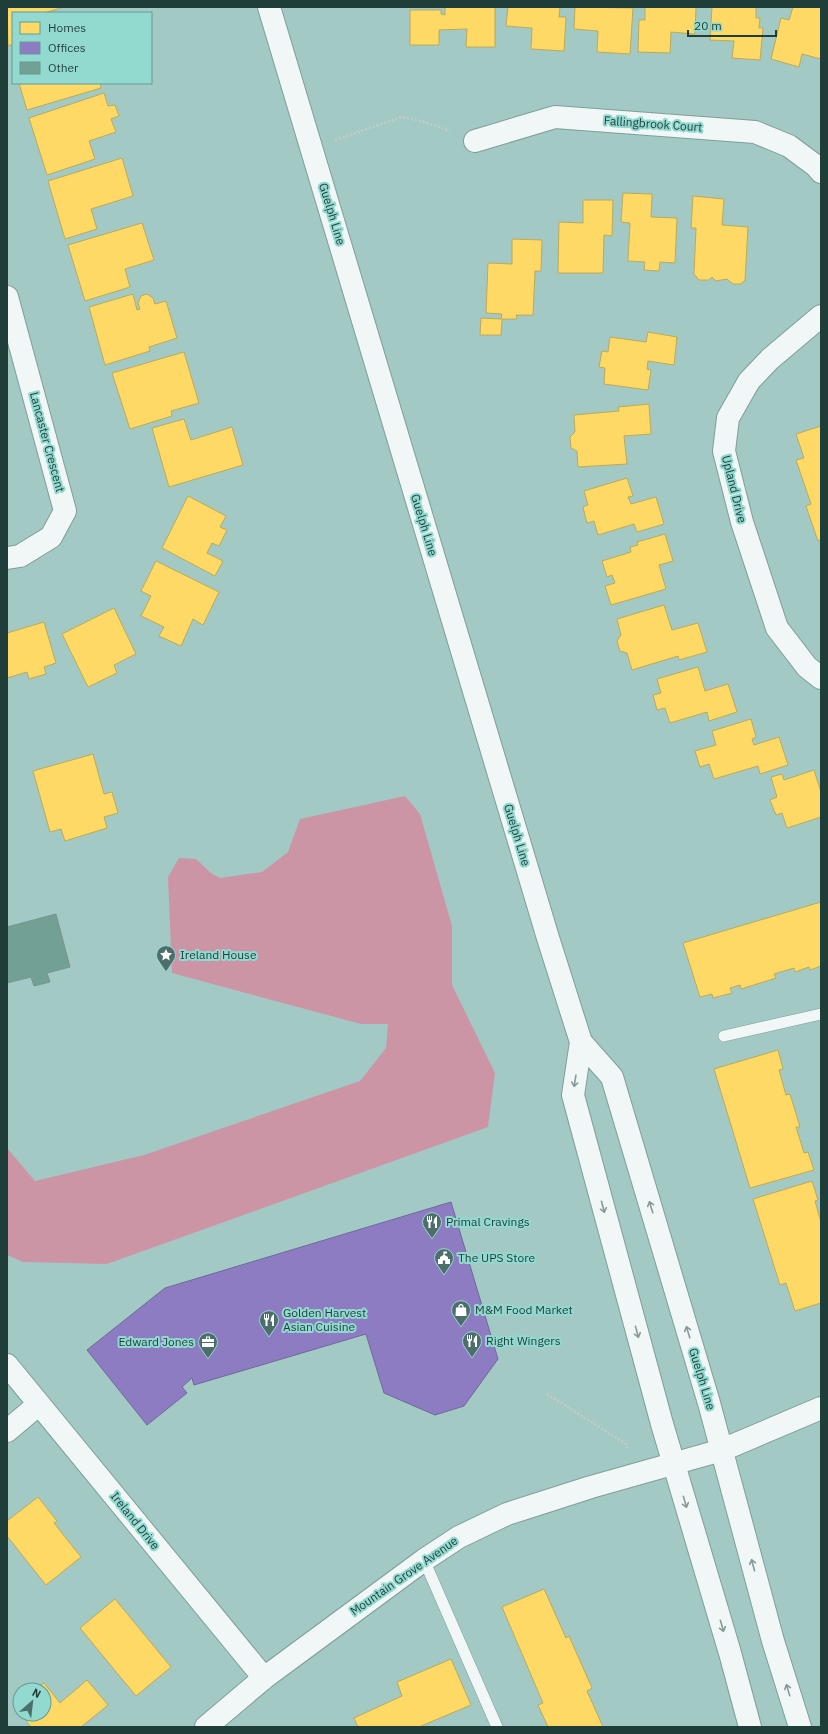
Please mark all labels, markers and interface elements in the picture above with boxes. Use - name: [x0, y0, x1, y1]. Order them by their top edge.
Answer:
- legend: [12, 12, 152, 84]
- scale bar: [688, 12, 776, 38]
- text: 20 m: [694, 18, 722, 33]
- text: Homes: [48, 20, 86, 35]
- text: Offices: [48, 40, 86, 55]
- text: Other: [48, 60, 79, 75]
- street label: Fallingbrook Court: [603, 113, 703, 134]
- street label: Guelph Line: [316, 181, 349, 247]
- street label: Lancaster Crescent: [27, 390, 68, 494]
- street label: Upland Drive: [719, 453, 750, 525]
- street label: Guelph Line: [408, 492, 441, 558]
- street label: Guelph Line: [501, 802, 534, 868]
- place icon: Ireland House: [155, 944, 177, 972]
- place label: Ireland House: [180, 947, 257, 962]
- one-way arrow: [571, 1074, 579, 1087]
- one-way arrow: [600, 1200, 607, 1213]
- one-way arrow: [647, 1201, 654, 1214]
- restaurant icon: Primal Cravings: [421, 1211, 443, 1239]
- place label: Primal Cravings: [446, 1214, 530, 1229]
- public building icon: The UPS Store: [433, 1247, 455, 1275]
- place label: The UPS Store: [458, 1250, 536, 1265]
- shop icon: M&M Food Market: [450, 1299, 472, 1327]
- place label: M&M Food Market: [475, 1302, 573, 1317]
- place label: Golden Harvest Asian Cuisine: [283, 1305, 366, 1334]
- restaurant icon: Golden Harvest Asian Cuisine: [258, 1309, 280, 1337]
- one-way arrow: [634, 1325, 641, 1338]
- one-way arrow: [684, 1325, 691, 1338]
- restaurant icon: Right Wingers: [461, 1330, 483, 1358]
- office icon: Edward Jones: [197, 1331, 219, 1359]
- place label: Right Wingers: [486, 1333, 561, 1348]
- place label: Edward Jones: [118, 1334, 194, 1349]
- street label: Guelph Line: [686, 1346, 719, 1412]
- street label: Ireland Drive: [108, 1489, 163, 1553]
- one-way arrow: [682, 1495, 689, 1508]
- street label: Mountain Grove Avenue: [347, 1533, 461, 1618]
- one-way arrow: [749, 1558, 756, 1571]
- one-way arrow: [719, 1620, 726, 1633]
- north arrow: [12, 1682, 52, 1722]
- one-way arrow: [784, 1683, 791, 1696]
- text: N: [30, 1685, 44, 1701]

